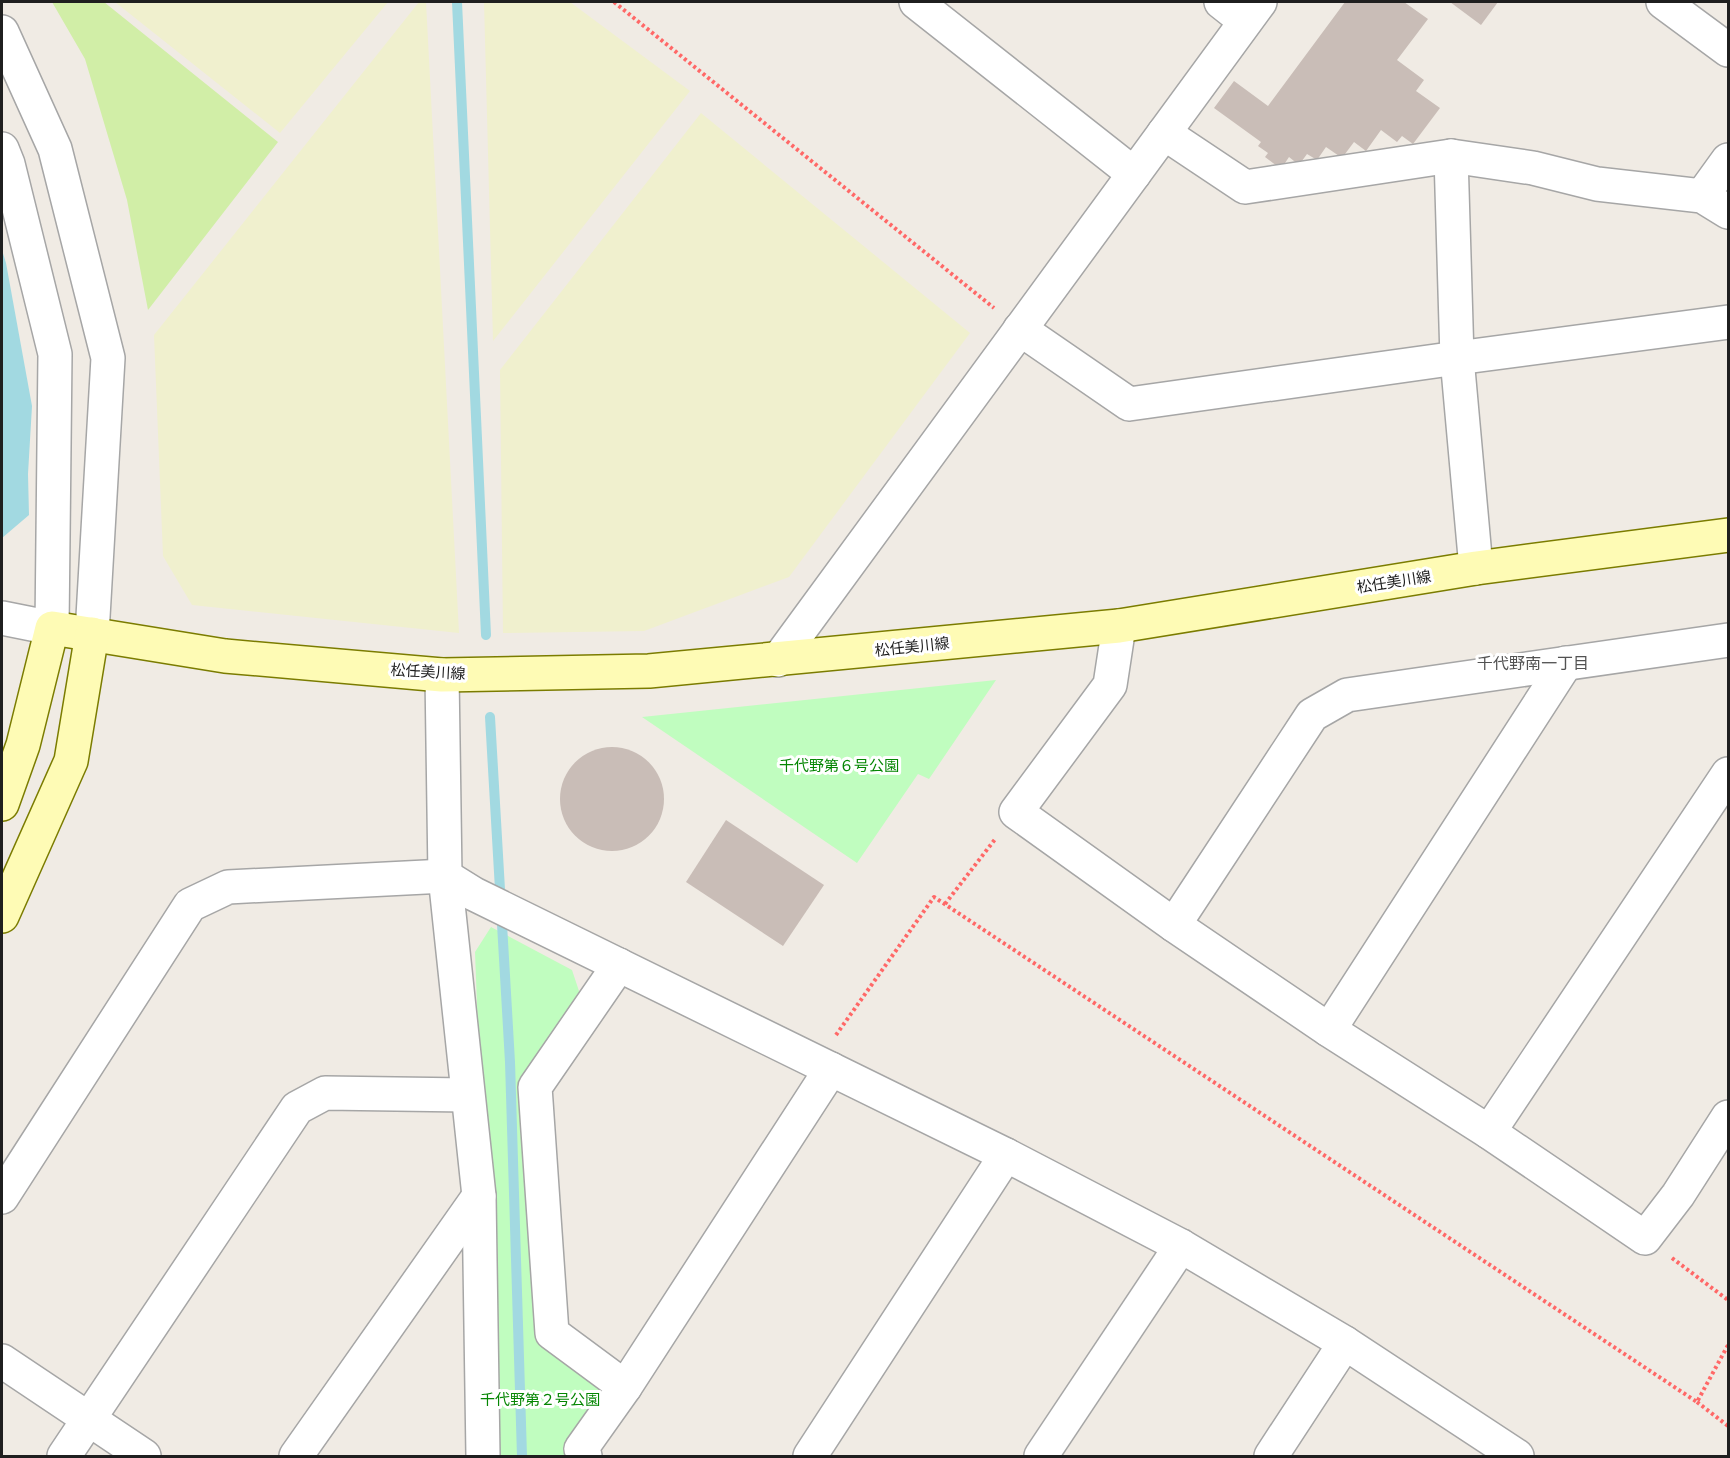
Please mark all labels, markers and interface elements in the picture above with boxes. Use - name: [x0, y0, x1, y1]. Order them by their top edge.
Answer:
- street label: 松任美川線: [1356, 567, 1432, 597]
- street label: 松任美川線: [874, 634, 950, 660]
- district label: 千代野南一丁目: [1477, 654, 1589, 674]
- street label: 松任美川線: [390, 661, 466, 683]
- park label: 千代野第６号公園: [779, 757, 899, 775]
- park label: 千代野第２号公園: [480, 1391, 600, 1409]

